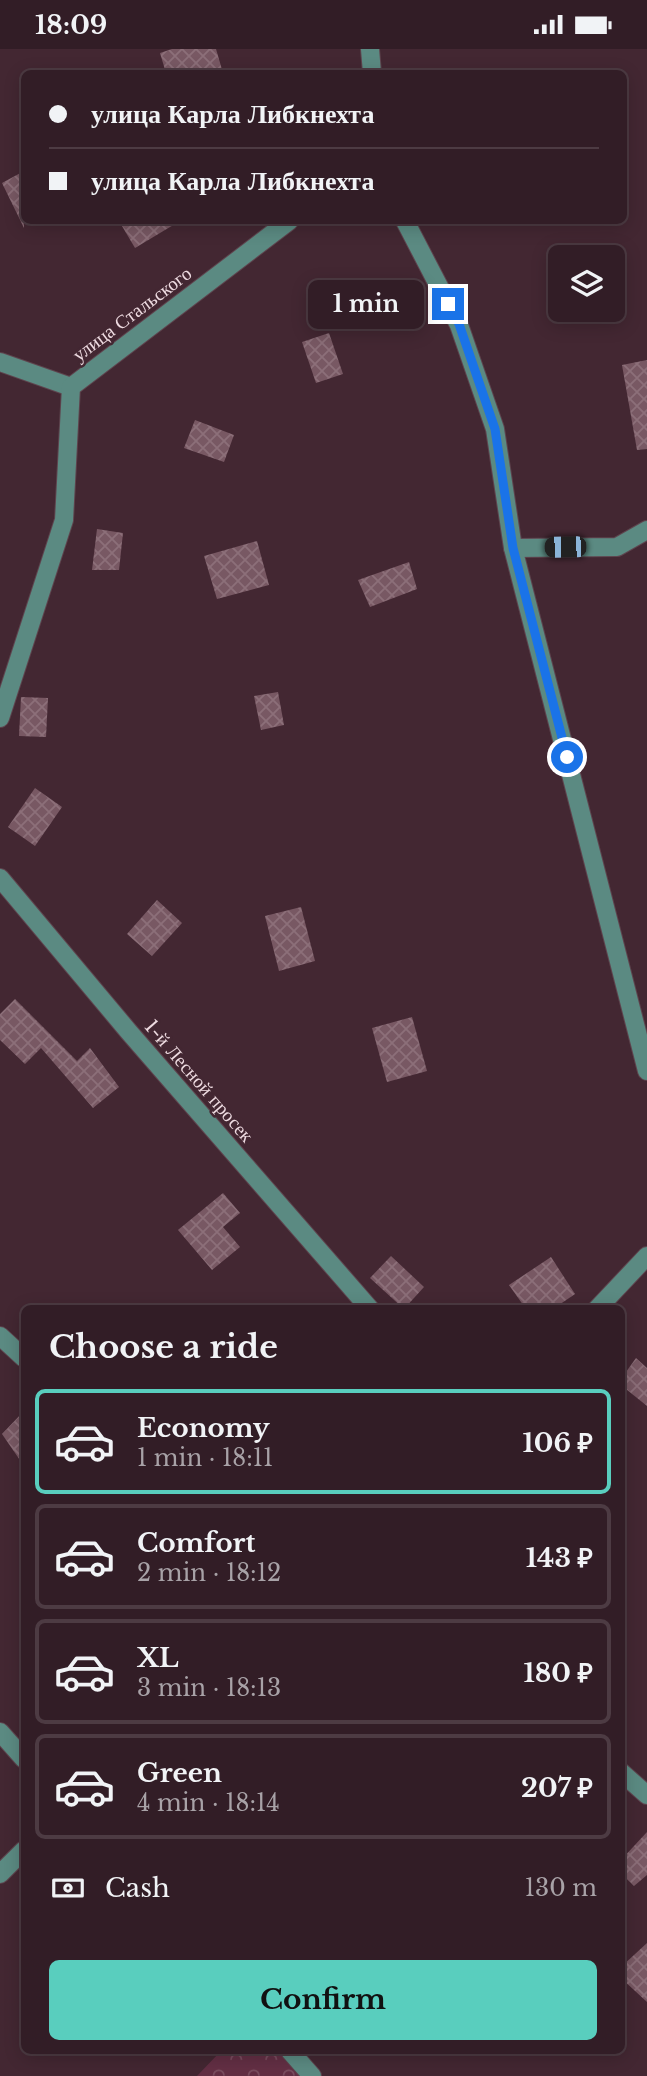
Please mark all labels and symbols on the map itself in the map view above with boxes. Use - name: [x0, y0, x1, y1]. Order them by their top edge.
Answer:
- street label: улица Стальского: [68, 262, 196, 366]
- callout: 1 min: [308, 279, 424, 329]
- route end: [432, 288, 464, 320]
- car: [544, 536, 587, 558]
- route start: [551, 741, 583, 773]
- street label: 1-й Лесной просек: [140, 1015, 259, 1147]

